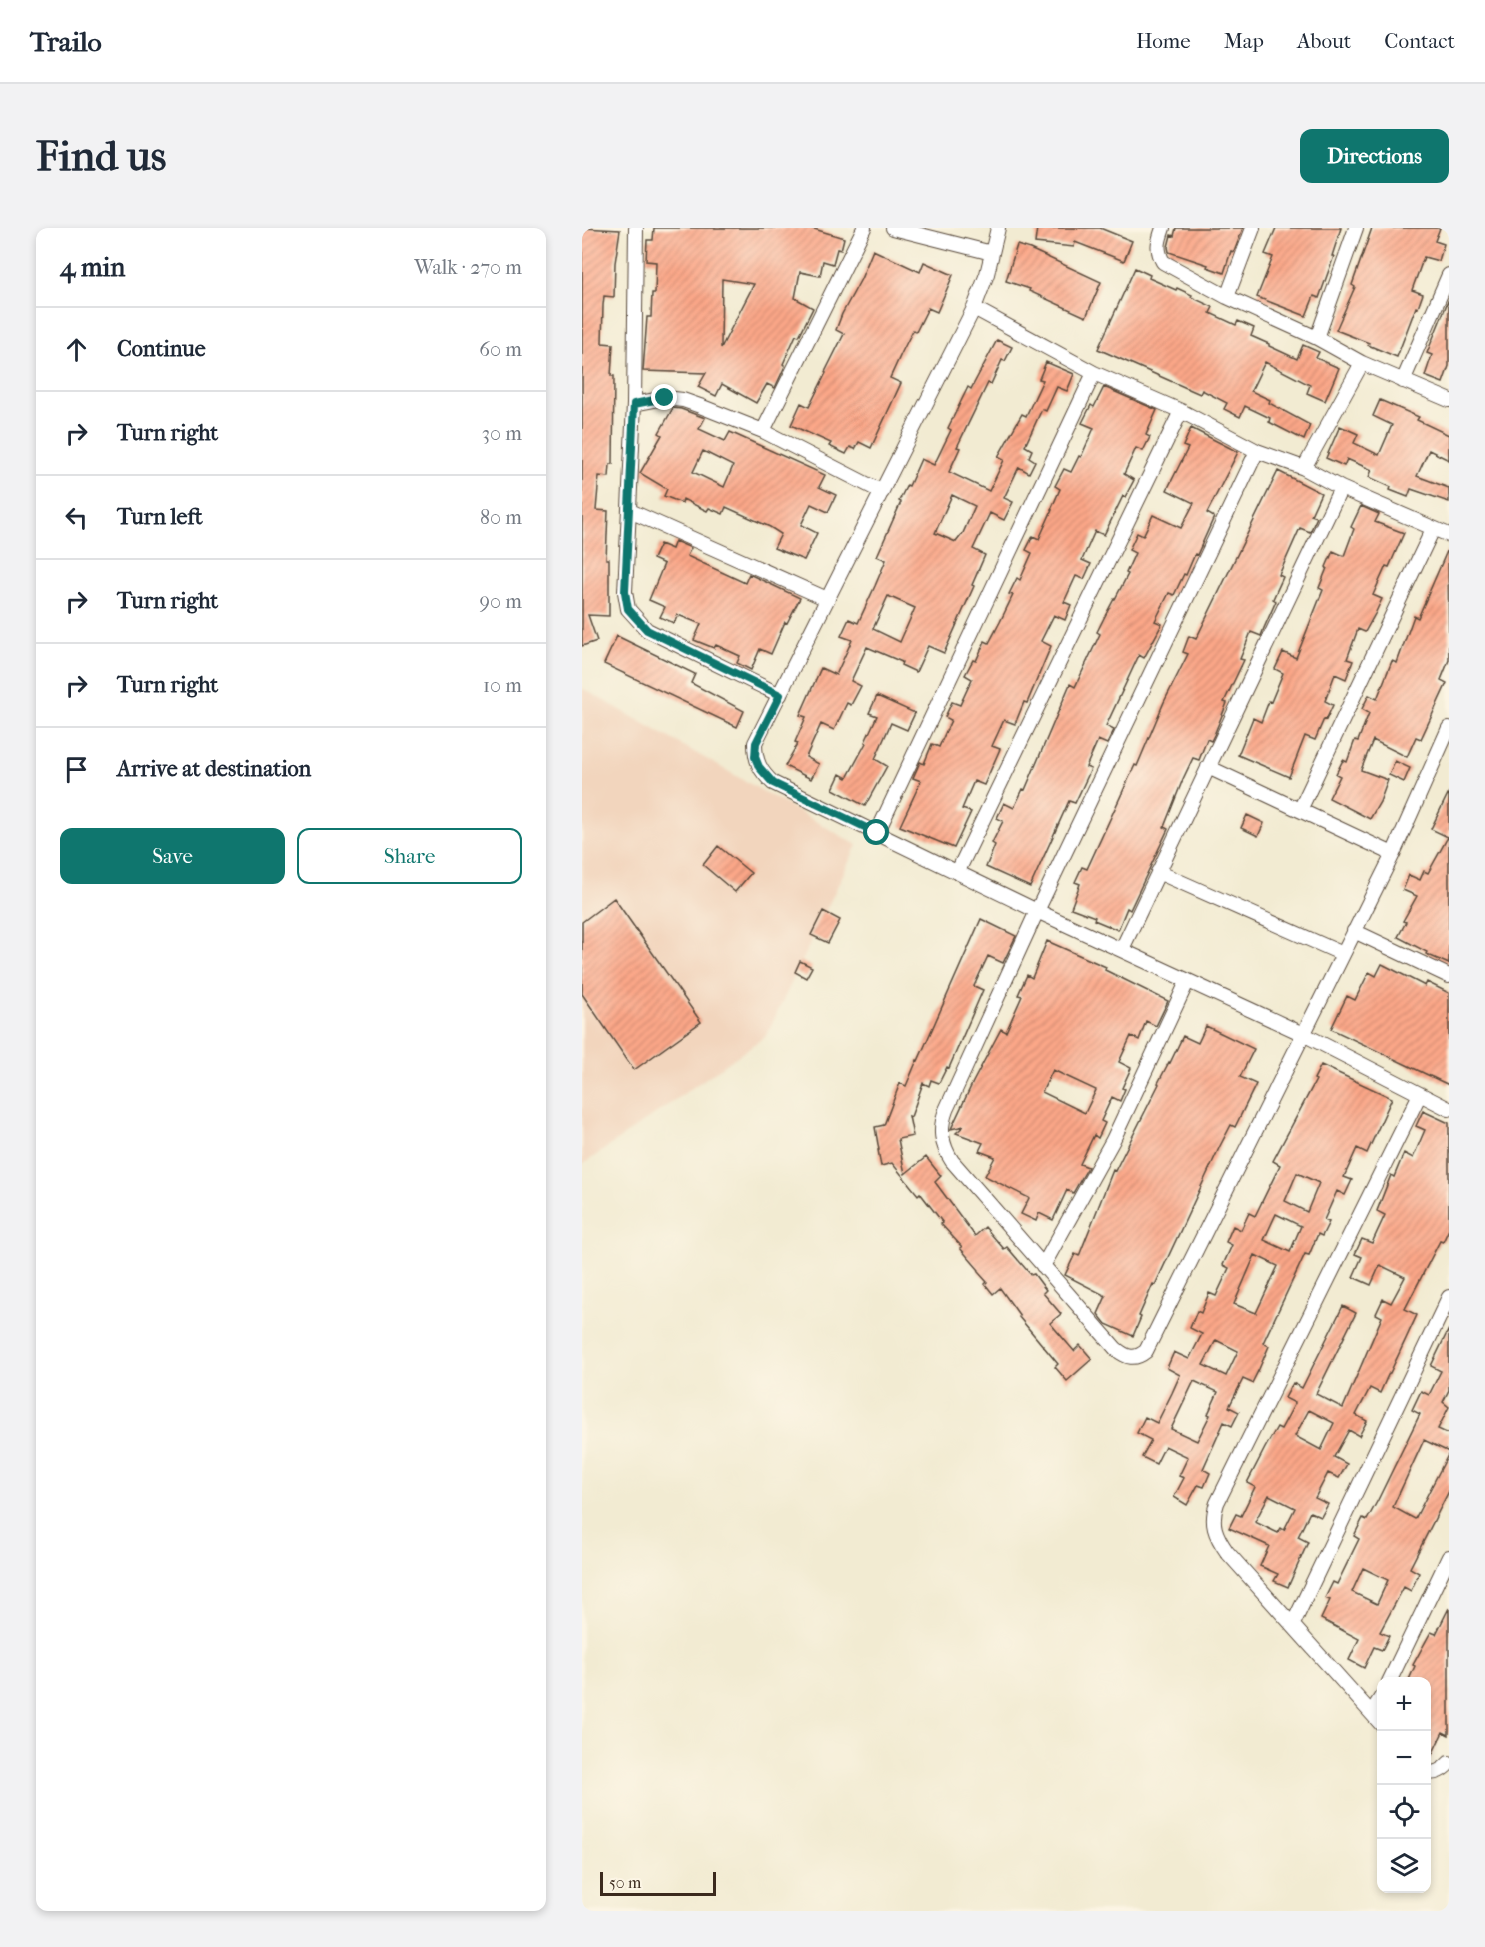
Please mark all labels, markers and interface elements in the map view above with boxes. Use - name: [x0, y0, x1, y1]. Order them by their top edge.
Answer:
- text: Trailo: [30, 25, 102, 58]
- text: Home: [1136, 29, 1191, 53]
- text: Map: [1224, 29, 1264, 53]
- text: About: [1297, 29, 1351, 53]
- text: Contact: [1384, 29, 1455, 53]
- button: Directions: [1300, 129, 1449, 183]
- text: Find us: [36, 132, 166, 181]
- text: 4 min: [60, 252, 125, 283]
- text: Walk · 270 m: [414, 256, 522, 279]
- icon: ahead: [60, 333, 93, 366]
- text: Continue: [117, 336, 206, 362]
- text: 60 m: [479, 338, 522, 361]
- route end: [651, 384, 677, 410]
- icon: right: [60, 417, 93, 450]
- text: Turn right: [117, 420, 218, 446]
- text: 30 m: [482, 422, 522, 445]
- icon: left: [60, 501, 93, 534]
- text: Turn left: [117, 504, 203, 530]
- text: 80 m: [480, 506, 522, 529]
- icon: right: [60, 585, 93, 618]
- text: Turn right: [117, 588, 218, 614]
- text: 90 m: [480, 590, 522, 613]
- icon: right: [60, 669, 93, 702]
- text: Turn right: [117, 672, 218, 698]
- text: 10 m: [483, 674, 522, 697]
- icon: arrive: [60, 753, 93, 786]
- text: Arrive at destination: [117, 756, 311, 782]
- route start: [863, 819, 889, 845]
- button: Save: [60, 828, 285, 884]
- button: Share: [297, 828, 522, 884]
- map controls: [1377, 1677, 1431, 1893]
- button: +: [1377, 1677, 1431, 1731]
- button: −: [1377, 1731, 1431, 1785]
- button: locate: [1377, 1785, 1431, 1839]
- button: layers: [1377, 1839, 1431, 1893]
- scale bar: [600, 1869, 716, 1896]
- text: 50 m: [609, 1873, 641, 1892]

